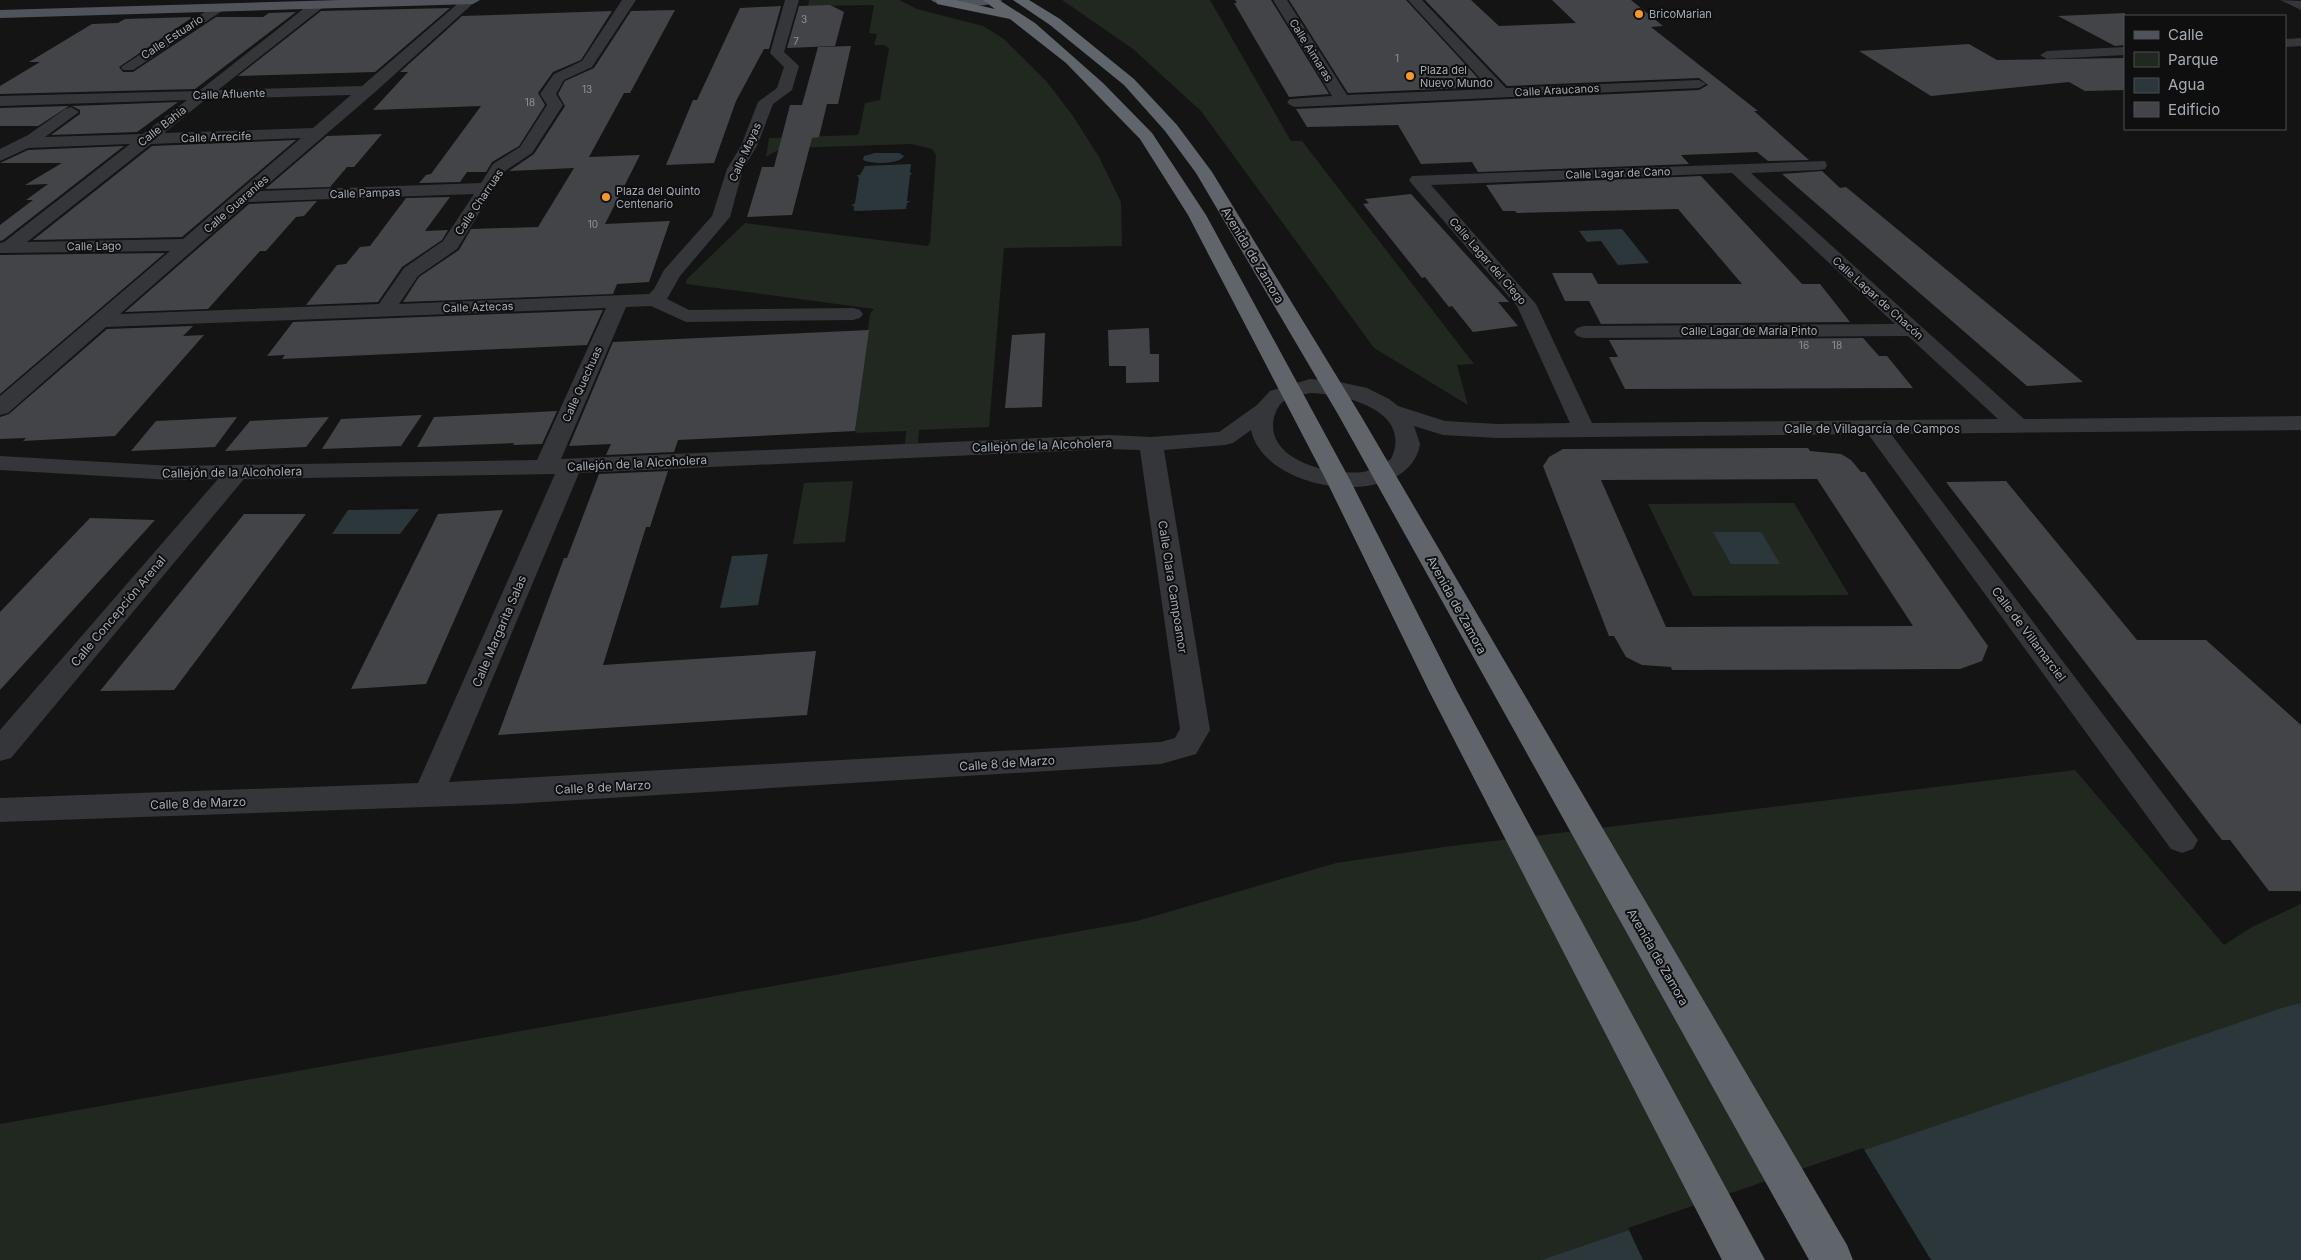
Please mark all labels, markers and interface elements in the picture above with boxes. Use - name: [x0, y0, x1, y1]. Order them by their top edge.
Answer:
- place label: BricoMarian: [1649, 7, 1712, 21]
- marker: BricoMarian: [1633, 8, 1645, 20]
- street label: Calle Estuario: [138, 11, 206, 62]
- house number: 3: [801, 13, 807, 25]
- legend: [2124, 15, 2286, 130]
- street label: Calle Aimaras: [1286, 16, 1336, 84]
- text: Calle: [2168, 25, 2203, 44]
- house number: 7: [793, 35, 799, 47]
- text: Parque: [2168, 50, 2218, 69]
- house number: 1: [1395, 52, 1399, 64]
- place label: Plaza del Nuevo Mundo: [1420, 63, 1493, 90]
- marker: Plaza del Nuevo Mundo: [1404, 70, 1416, 82]
- text: Agua: [2168, 75, 2205, 94]
- street label: Calle Araucanos: [1514, 81, 1600, 99]
- house number: 13: [582, 83, 592, 95]
- street label: Calle Afluente: [192, 86, 266, 102]
- house number: 18: [525, 96, 535, 108]
- text: Edificio: [2168, 100, 2220, 119]
- street label: Calle Bahía: [135, 103, 189, 149]
- street label: Calle Mayas: [726, 120, 764, 184]
- street label: Calle Arrecife: [181, 129, 251, 145]
- street label: Calle Lagar de Cano: [1565, 164, 1671, 182]
- street label: Calle Charruas: [452, 166, 506, 238]
- street label: Calle Guaraníes: [201, 172, 272, 236]
- place label: Plaza del Quinto Centenario: [616, 184, 701, 211]
- street label: Calle Pampas: [329, 185, 401, 201]
- marker: Plaza del Quinto Centenario: [600, 191, 612, 203]
- street label: Avenida de Zamora: [1218, 204, 1288, 306]
- street label: Calle Lagar del Ciego: [1446, 215, 1530, 308]
- house number: 10: [588, 218, 598, 230]
- street label: Calle Lago: [66, 239, 122, 253]
- street label: Calle Lagar de Chacón: [1829, 253, 1927, 343]
- street label: Calle Aztecas: [442, 299, 514, 315]
- street label: Calle Lagar de María Pinto: [1681, 324, 1818, 338]
- house number: 16: [1799, 339, 1809, 351]
- house number: 18: [1832, 339, 1842, 351]
- street label: Calle Quechuas: [559, 344, 605, 424]
- street label: Calle de Villagarcía de Campos: [1784, 421, 1960, 436]
- street label: Callejón de la Alcoholera: [972, 435, 1112, 455]
- street label: Callejón de la Alcoholera: [567, 452, 707, 474]
- street label: Callejón de la Alcoholera: [162, 463, 302, 481]
- street label: Calle Clara Campoamor: [1155, 519, 1191, 655]
- street label: Calle Concepción Arenal: [67, 553, 169, 669]
- street label: Avenida de Zamora: [1424, 554, 1490, 656]
- street label: Calle Margarita Salas: [469, 573, 529, 689]
- street label: Calle de Villamarciel: [1989, 584, 2069, 684]
- street label: Calle 8 de Marzo: [959, 752, 1055, 774]
- street label: Calle 8 de Marzo: [555, 777, 651, 797]
- street label: Calle 8 de Marzo: [150, 794, 246, 812]
- street label: Avenida de Zamora: [1624, 906, 1692, 1008]

